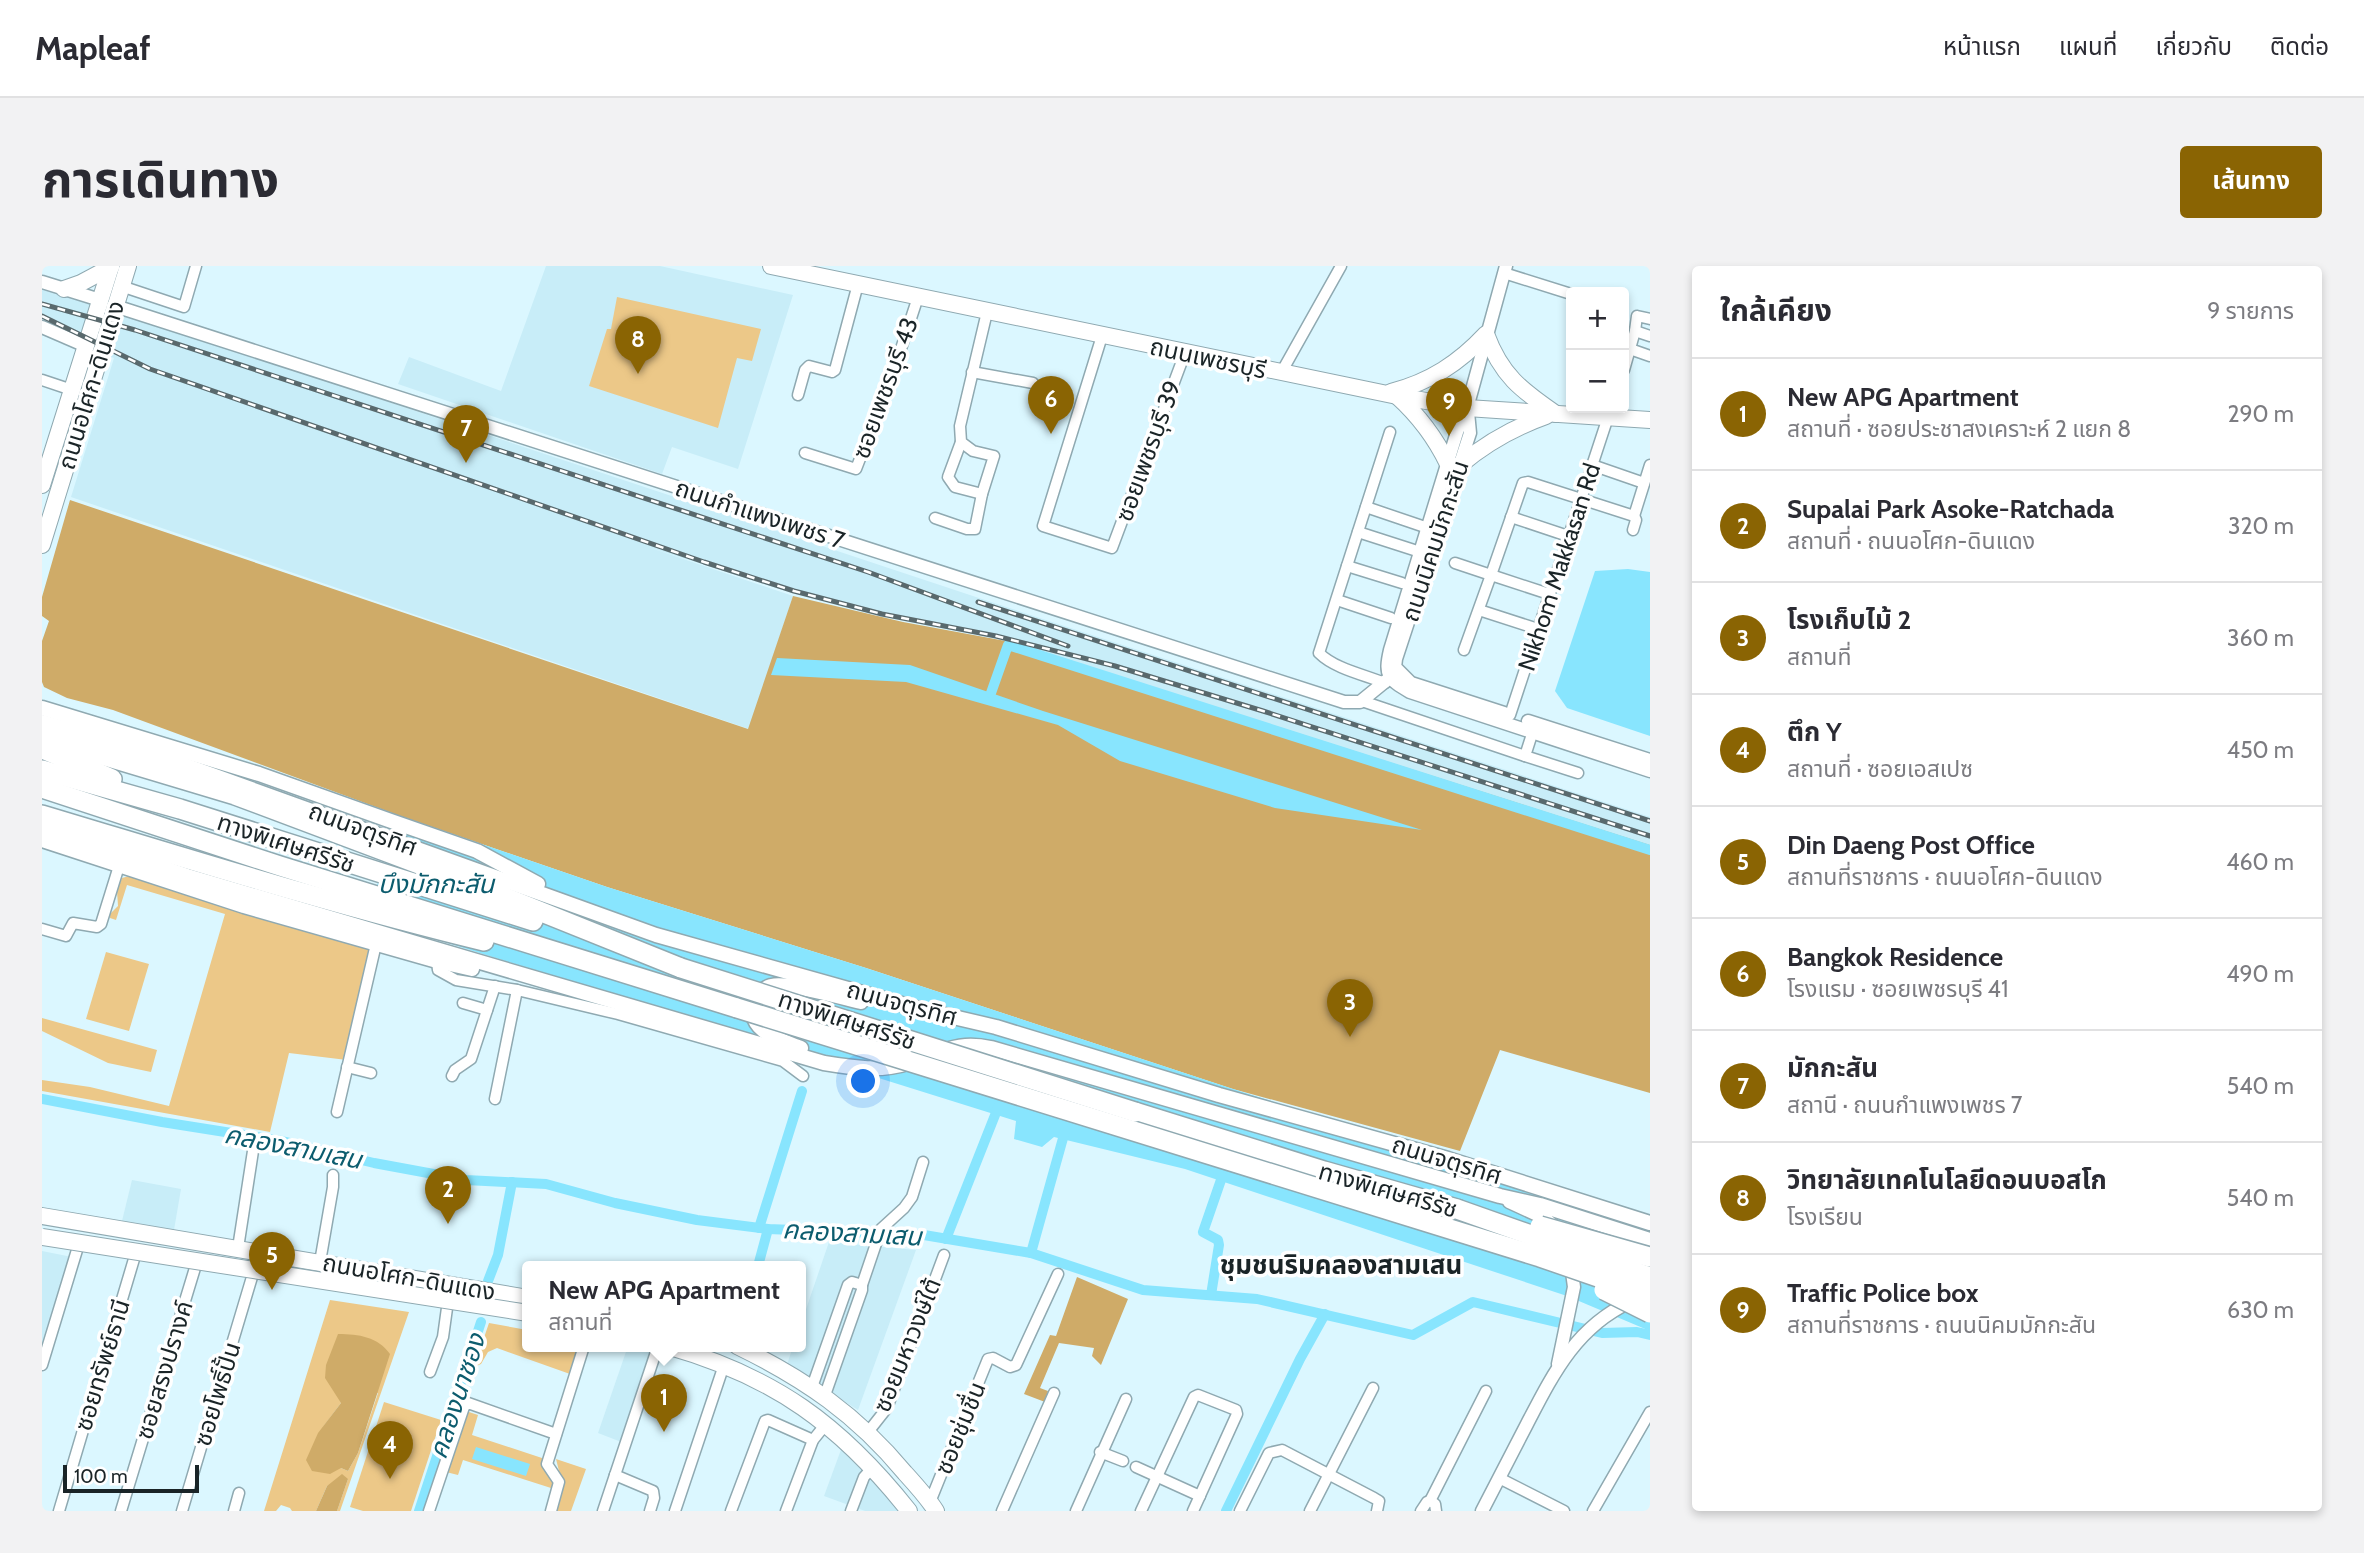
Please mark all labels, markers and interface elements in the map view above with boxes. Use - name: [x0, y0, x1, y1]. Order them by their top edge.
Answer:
- text: Mapleaf: [35, 28, 151, 68]
- text: หน้าแรก: [1943, 32, 2021, 61]
- text: แผนที่: [2059, 32, 2117, 61]
- text: เกี่ยวกับ: [2155, 32, 2232, 61]
- text: ติดต่อ: [2270, 32, 2329, 61]
- button: เส้นทาง: [2180, 146, 2322, 218]
- text: การเดินทาง: [42, 150, 279, 209]
- map controls: [1566, 287, 1629, 413]
- button: +: [1566, 287, 1629, 350]
- text: ใกล้เคียง: [1720, 292, 1832, 329]
- street label: ถนนอโศก-ดินแดง: [52, 297, 130, 473]
- text: 9 รายการ: [2207, 297, 2294, 325]
- street label: ซอยเพชรบุรี 43: [846, 313, 925, 463]
- pin: 8: [615, 316, 661, 374]
- street label: ถนนเพชรบุรี: [1147, 332, 1269, 385]
- button: −: [1566, 350, 1629, 413]
- pin: 6: [1028, 376, 1074, 434]
- street label: ซอยเพชรบุรี 39: [1109, 377, 1188, 526]
- pin: 9: [1426, 378, 1472, 436]
- text: New APG Apartment: [1787, 381, 2019, 413]
- text: 1: [1739, 400, 1747, 428]
- text: 290 m: [2227, 400, 2294, 428]
- pin: 7: [443, 405, 489, 463]
- text: สถานที่ · ซอยประชาสงเคราะห์ 2 แยก 8: [1787, 415, 2131, 443]
- street label: ถนนนิคมมักกะสัน: [1395, 457, 1475, 625]
- street label: Nikhom Makkasan Rd: [1512, 460, 1606, 674]
- street label: ถนนกำแพงเพชร 7: [672, 473, 848, 555]
- text: Supalai Park Asoke-Ratchada: [1787, 493, 2114, 525]
- text: 2: [1737, 512, 1749, 540]
- text: 320 m: [2228, 512, 2294, 540]
- text: สถานที่ · ถนนอโศก-ดินแดง: [1787, 527, 2035, 555]
- text: โรงเก็บไม้ 2: [1787, 604, 1911, 636]
- text: 3: [1737, 624, 1749, 652]
- text: 360 m: [2227, 624, 2294, 652]
- text: สถานที่: [1787, 643, 1851, 671]
- text: ตึก Y: [1787, 716, 1842, 748]
- text: 4: [1736, 736, 1750, 764]
- text: 450 m: [2227, 736, 2294, 764]
- text: สถานที่ · ซอยเอสเปซ: [1787, 755, 1973, 783]
- street label: ถนนจตุรทิศ: [304, 796, 421, 863]
- street label: ทางพิเศษศรีรัช: [214, 807, 358, 879]
- text: Din Daeng Post Office: [1787, 829, 2035, 861]
- text: 5: [1737, 848, 1749, 876]
- text: 460 m: [2226, 848, 2294, 876]
- text: สถานที่ราชการ · ถนนอโศก-ดินแดง: [1787, 863, 2103, 891]
- water label: บึงมักกะสัน: [378, 868, 496, 900]
- text: Bangkok Residence: [1787, 941, 2003, 973]
- text: 6: [1737, 960, 1749, 988]
- text: 490 m: [2226, 960, 2294, 988]
- street label: ถนนจตุรทิศ: [843, 974, 960, 1033]
- text: โรงแรม · ซอยเพชรบุรี 41: [1787, 975, 2008, 1003]
- pin: 3: [1327, 979, 1373, 1037]
- street label: ทางพิเศษศรีรัช: [775, 984, 919, 1056]
- text: มักกะสัน: [1787, 1052, 1878, 1084]
- your location: [846, 1064, 880, 1098]
- text: 7: [1737, 1072, 1749, 1100]
- text: 540 m: [2227, 1072, 2294, 1100]
- text: สถานี · ถนนกำแพงเพชร 7: [1787, 1091, 2022, 1119]
- water label: คลองสามเสน: [222, 1118, 366, 1176]
- street label: ถนนจตุรทิศ: [1388, 1130, 1505, 1191]
- street label: ทางพิเศษศรีรัช: [1315, 1156, 1461, 1224]
- text: วิทยาลัยเทคโนโลยีดอนบอสโก: [1787, 1164, 2107, 1196]
- pin: 2: [425, 1166, 471, 1224]
- text: 8: [1736, 1184, 1750, 1212]
- text: 540 m: [2227, 1184, 2294, 1212]
- text: โรงเรียน: [1787, 1203, 1863, 1231]
- water label: คลองสามเสน: [782, 1213, 924, 1253]
- pin: 5: [249, 1232, 295, 1290]
- street label: ถนนอโศก-ดินแดง: [320, 1248, 498, 1306]
- district label: ชุมชนริมคลองสามเสน: [1220, 1249, 1462, 1281]
- popup: [522, 1261, 806, 1352]
- text: New APG Apartment: [548, 1274, 780, 1306]
- street label: ซอยมหาวงษ์ใต้: [867, 1274, 947, 1416]
- text: Traffic Police box: [1787, 1277, 1978, 1309]
- street label: ซอยทรัพย์ธานี: [68, 1296, 136, 1434]
- text: 9: [1737, 1296, 1749, 1324]
- text: 630 m: [2227, 1296, 2294, 1324]
- street label: ซอยสรงปรางค์: [129, 1297, 199, 1443]
- text: สถานที่: [548, 1308, 613, 1336]
- text: สถานที่ราชการ · ถนนนิคมมักกะสัน: [1787, 1311, 2096, 1339]
- water label: คลองนาซอง: [422, 1328, 493, 1463]
- street label: ซอยโพธิ์ปั้น: [186, 1338, 247, 1450]
- pin: 1: [641, 1374, 687, 1432]
- street label: ซอยชุ่มชื่น: [927, 1377, 993, 1479]
- pin: 4: [367, 1421, 413, 1479]
- scale bar: [63, 1462, 200, 1494]
- text: 100 m: [74, 1465, 128, 1488]

